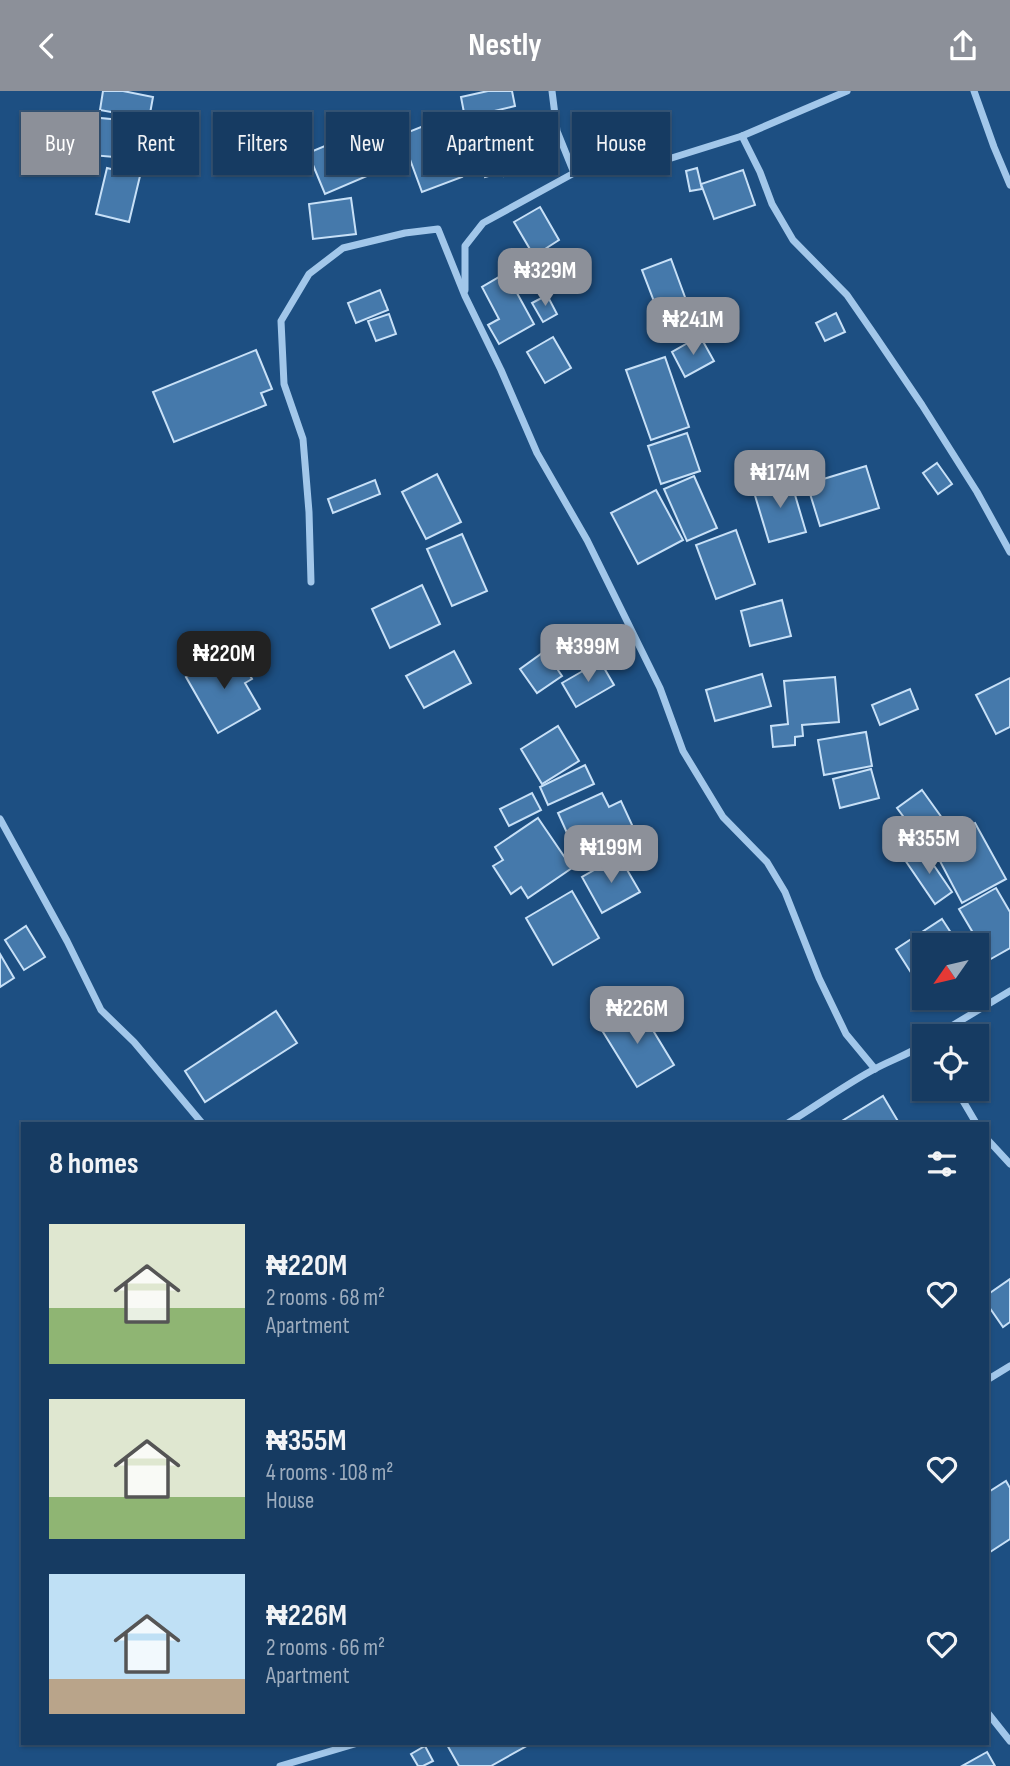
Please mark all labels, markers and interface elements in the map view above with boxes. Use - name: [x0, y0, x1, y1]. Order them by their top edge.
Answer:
- text: Nestly: [468, 26, 542, 65]
- icon: back: [28, 27, 66, 65]
- icon: share: [944, 27, 982, 65]
- chip: Buy: [21, 112, 99, 175]
- chip: Rent: [113, 112, 199, 175]
- chip: Filters: [213, 112, 312, 175]
- chip: New: [326, 112, 409, 175]
- chip: Apartment: [423, 112, 558, 175]
- chip: House: [572, 112, 670, 175]
- pin: ₦329M: [496, 249, 594, 308]
- text: ₦329M: [514, 257, 576, 285]
- pin: ₦241M: [644, 297, 742, 357]
- text: ₦241M: [663, 306, 723, 334]
- pin: ₦174M: [731, 451, 829, 510]
- text: ₦174M: [750, 459, 810, 487]
- pin: ₦399M: [539, 625, 637, 684]
- pin: ₦220M: [175, 631, 273, 691]
- text: ₦399M: [556, 633, 620, 661]
- text: ₦220M: [193, 640, 255, 668]
- pin: ₦355M: [880, 817, 978, 876]
- pin: ₦199M: [562, 825, 660, 885]
- text: ₦355M: [898, 825, 960, 853]
- text: ₦199M: [580, 834, 642, 862]
- north arrow: [912, 933, 989, 1010]
- map controls: [912, 933, 989, 1101]
- pin: ₦226M: [588, 986, 686, 1046]
- text: ₦226M: [606, 995, 668, 1023]
- button: locate: [912, 1024, 989, 1101]
- icon: filters: [923, 1145, 961, 1183]
- text: 8 homes: [49, 1146, 138, 1182]
- text: ₦220M: [266, 1248, 347, 1284]
- icon: home: [105, 1252, 189, 1336]
- icon: heart: [923, 1275, 961, 1313]
- text: 2 rooms · 68 m²: [266, 1284, 385, 1312]
- text: Apartment: [266, 1312, 350, 1340]
- text: ₦355M: [266, 1423, 346, 1459]
- icon: home: [105, 1427, 189, 1511]
- icon: heart: [923, 1450, 961, 1488]
- text: 4 rooms · 108 m²: [266, 1459, 393, 1487]
- text: House: [266, 1487, 314, 1515]
- text: ₦226M: [266, 1598, 347, 1634]
- icon: home: [105, 1602, 189, 1686]
- icon: heart: [923, 1625, 961, 1663]
- text: 2 rooms · 66 m²: [266, 1634, 385, 1662]
- text: Apartment: [266, 1662, 350, 1690]

